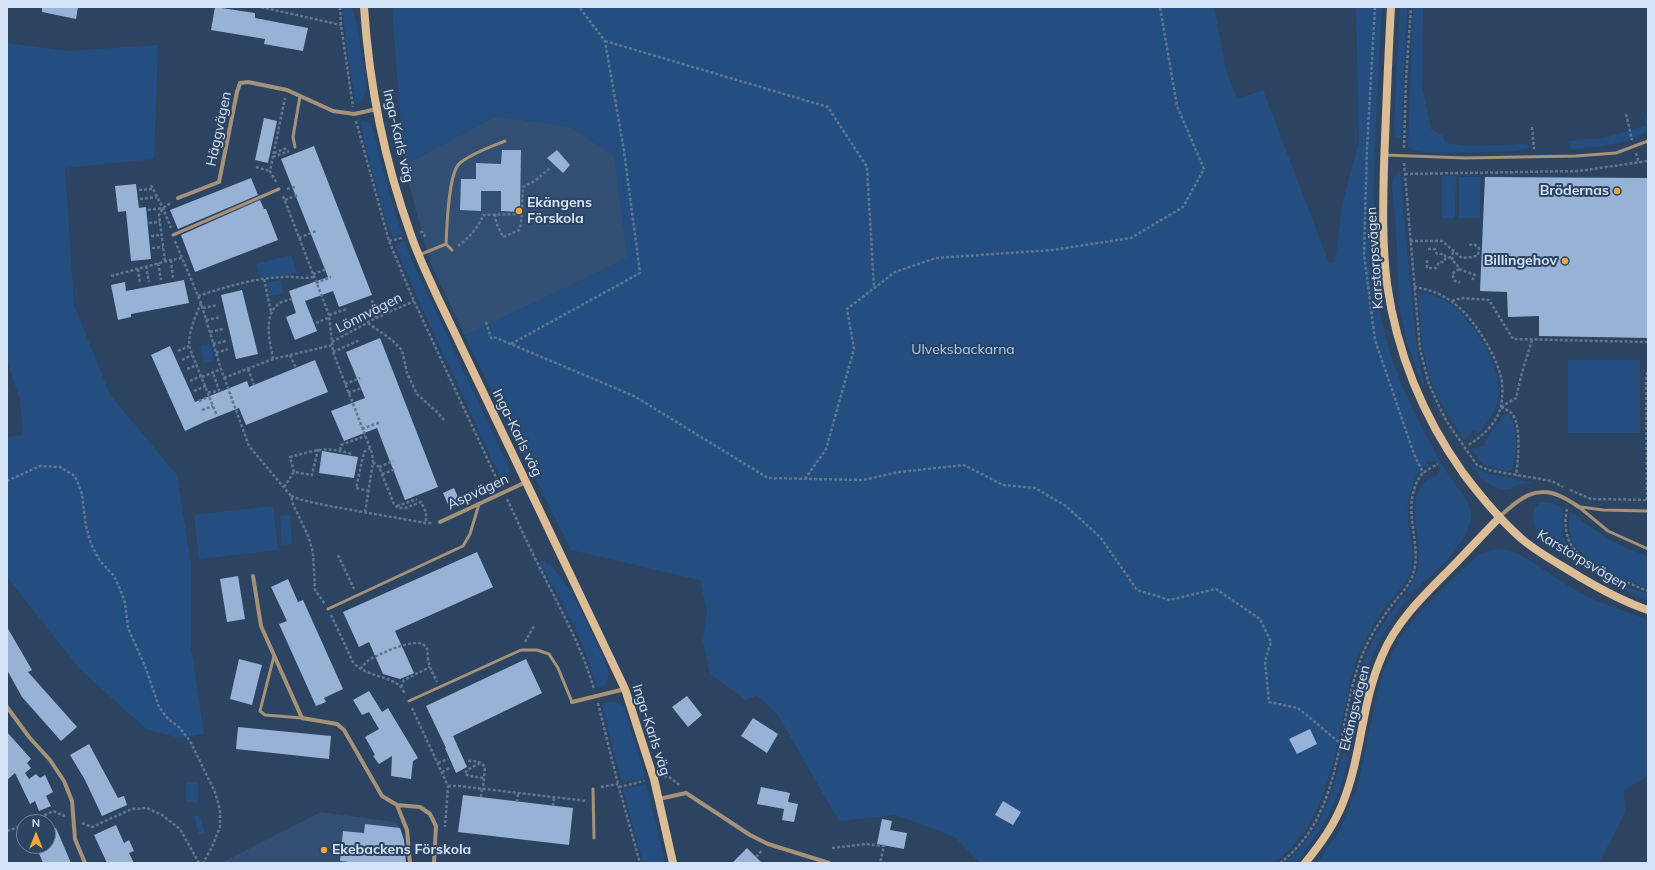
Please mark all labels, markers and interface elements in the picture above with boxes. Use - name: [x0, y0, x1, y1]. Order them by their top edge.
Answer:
- street label: Inga-Karls väg: [379, 88, 417, 184]
- street label: Häggvägen: [203, 90, 235, 168]
- place label: Brödernas: [1540, 183, 1609, 199]
- marker: Brödernas: [1612, 186, 1622, 196]
- place label: Ekängens Förskola: [527, 195, 592, 228]
- marker: Ekängens Förskola: [514, 206, 524, 216]
- street label: Karstorpsvägen: [1363, 206, 1387, 310]
- place label: Billingehov: [1484, 253, 1557, 269]
- marker: Billingehov: [1560, 256, 1570, 266]
- street label: Lönnvägen: [333, 289, 405, 337]
- park label: Ulveksbackarna: [911, 342, 1015, 358]
- street label: Inga-Karls väg: [489, 387, 545, 479]
- street label: Aspvägen: [445, 471, 511, 513]
- street label: Karstorpsvägen: [1534, 526, 1630, 594]
- street label: Ekängsvägen: [1336, 664, 1374, 752]
- street label: Inga-Karls väg: [628, 682, 674, 778]
- north arrow: [16, 814, 56, 854]
- text: N: [32, 816, 40, 830]
- place label: Ekebackens Förskola: [332, 842, 471, 858]
- marker: Ekebackens Förskola: [319, 845, 329, 855]

